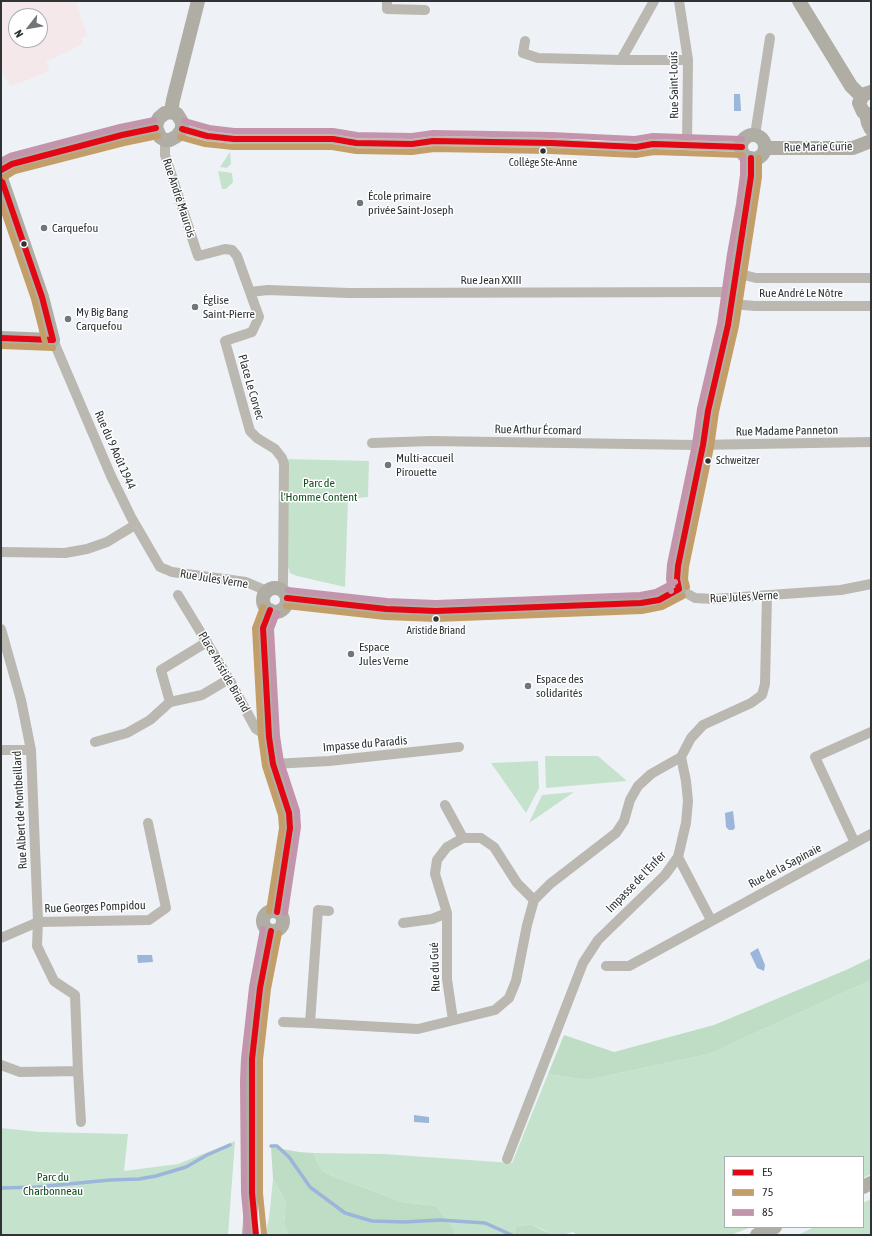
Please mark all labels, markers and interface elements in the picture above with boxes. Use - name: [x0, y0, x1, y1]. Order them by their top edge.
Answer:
- north arrow: [8, 8, 48, 48]
- text: N: [12, 28, 25, 40]
- street label: Rue Saint-Louis: [666, 51, 682, 119]
- street label: Rue Marie Curie: [783, 139, 853, 155]
- marker: Collège Ste-Anne: [538, 146, 548, 156]
- place label: Collège Ste-Anne: [509, 156, 577, 170]
- street label: Rue André Maurois: [159, 157, 199, 239]
- place label: École primaire privée Saint-Joseph: [368, 189, 454, 217]
- marker: École primaire privée Saint-Joseph: [355, 198, 365, 208]
- place label: Carquefou: [52, 221, 98, 235]
- marker: Carquefou: [39, 223, 49, 233]
- unlabelled marker: [19, 239, 29, 249]
- street label: Rue Jean XXIII: [460, 273, 522, 287]
- street label: Rue André Le Nôtre: [759, 286, 843, 300]
- place label: Église Saint-Pierre: [203, 293, 255, 321]
- marker: Église Saint-Pierre: [190, 302, 200, 312]
- place label: My Big Bang Carquefou: [76, 305, 128, 333]
- marker: My Big Bang Carquefou: [63, 314, 73, 324]
- street label: Place Le Corvec: [235, 353, 267, 421]
- street label: Rue du 9 Août 1944: [91, 409, 139, 491]
- street label: Rue Arthur Écomard: [494, 422, 582, 438]
- street label: Rue Madame Panneton: [736, 423, 838, 439]
- place label: Multi-accueil Pirouette: [396, 451, 454, 479]
- place label: Schweitzer: [716, 454, 759, 468]
- marker: Schweitzer: [703, 456, 713, 466]
- marker: Multi-accueil Pirouette: [383, 460, 393, 470]
- park label: Parc de l'Homme Content: [280, 476, 358, 504]
- street label: Rue Jules Verne: [179, 567, 249, 591]
- street label: Rue Jules Verne: [709, 588, 779, 606]
- marker: Aristide Briand: [431, 614, 441, 624]
- place label: Aristide Briand: [406, 624, 466, 638]
- street label: Place Aristide Briand: [195, 629, 253, 715]
- place label: Espace Jules Verne: [359, 640, 409, 668]
- marker: Espace Jules Verne: [346, 649, 356, 659]
- place label: Espace des solidarités: [536, 672, 584, 700]
- marker: Espace des solidarités: [523, 681, 533, 691]
- street label: Impasse du Paradis: [322, 733, 408, 755]
- street label: Rue Albert de Montbeillard: [10, 751, 30, 869]
- street label: Rue de la Sapinaie: [746, 841, 824, 891]
- street label: Impasse de l'Enfer: [603, 848, 669, 916]
- street label: Rue Georges Pompidou: [44, 898, 146, 916]
- street label: Rue du Gué: [427, 942, 443, 992]
- legend: [724, 1156, 864, 1228]
- text: E5: [762, 1165, 773, 1179]
- park label: Parc du Charbonneau: [23, 1170, 83, 1198]
- text: 75: [762, 1185, 773, 1199]
- text: 85: [762, 1205, 773, 1219]

